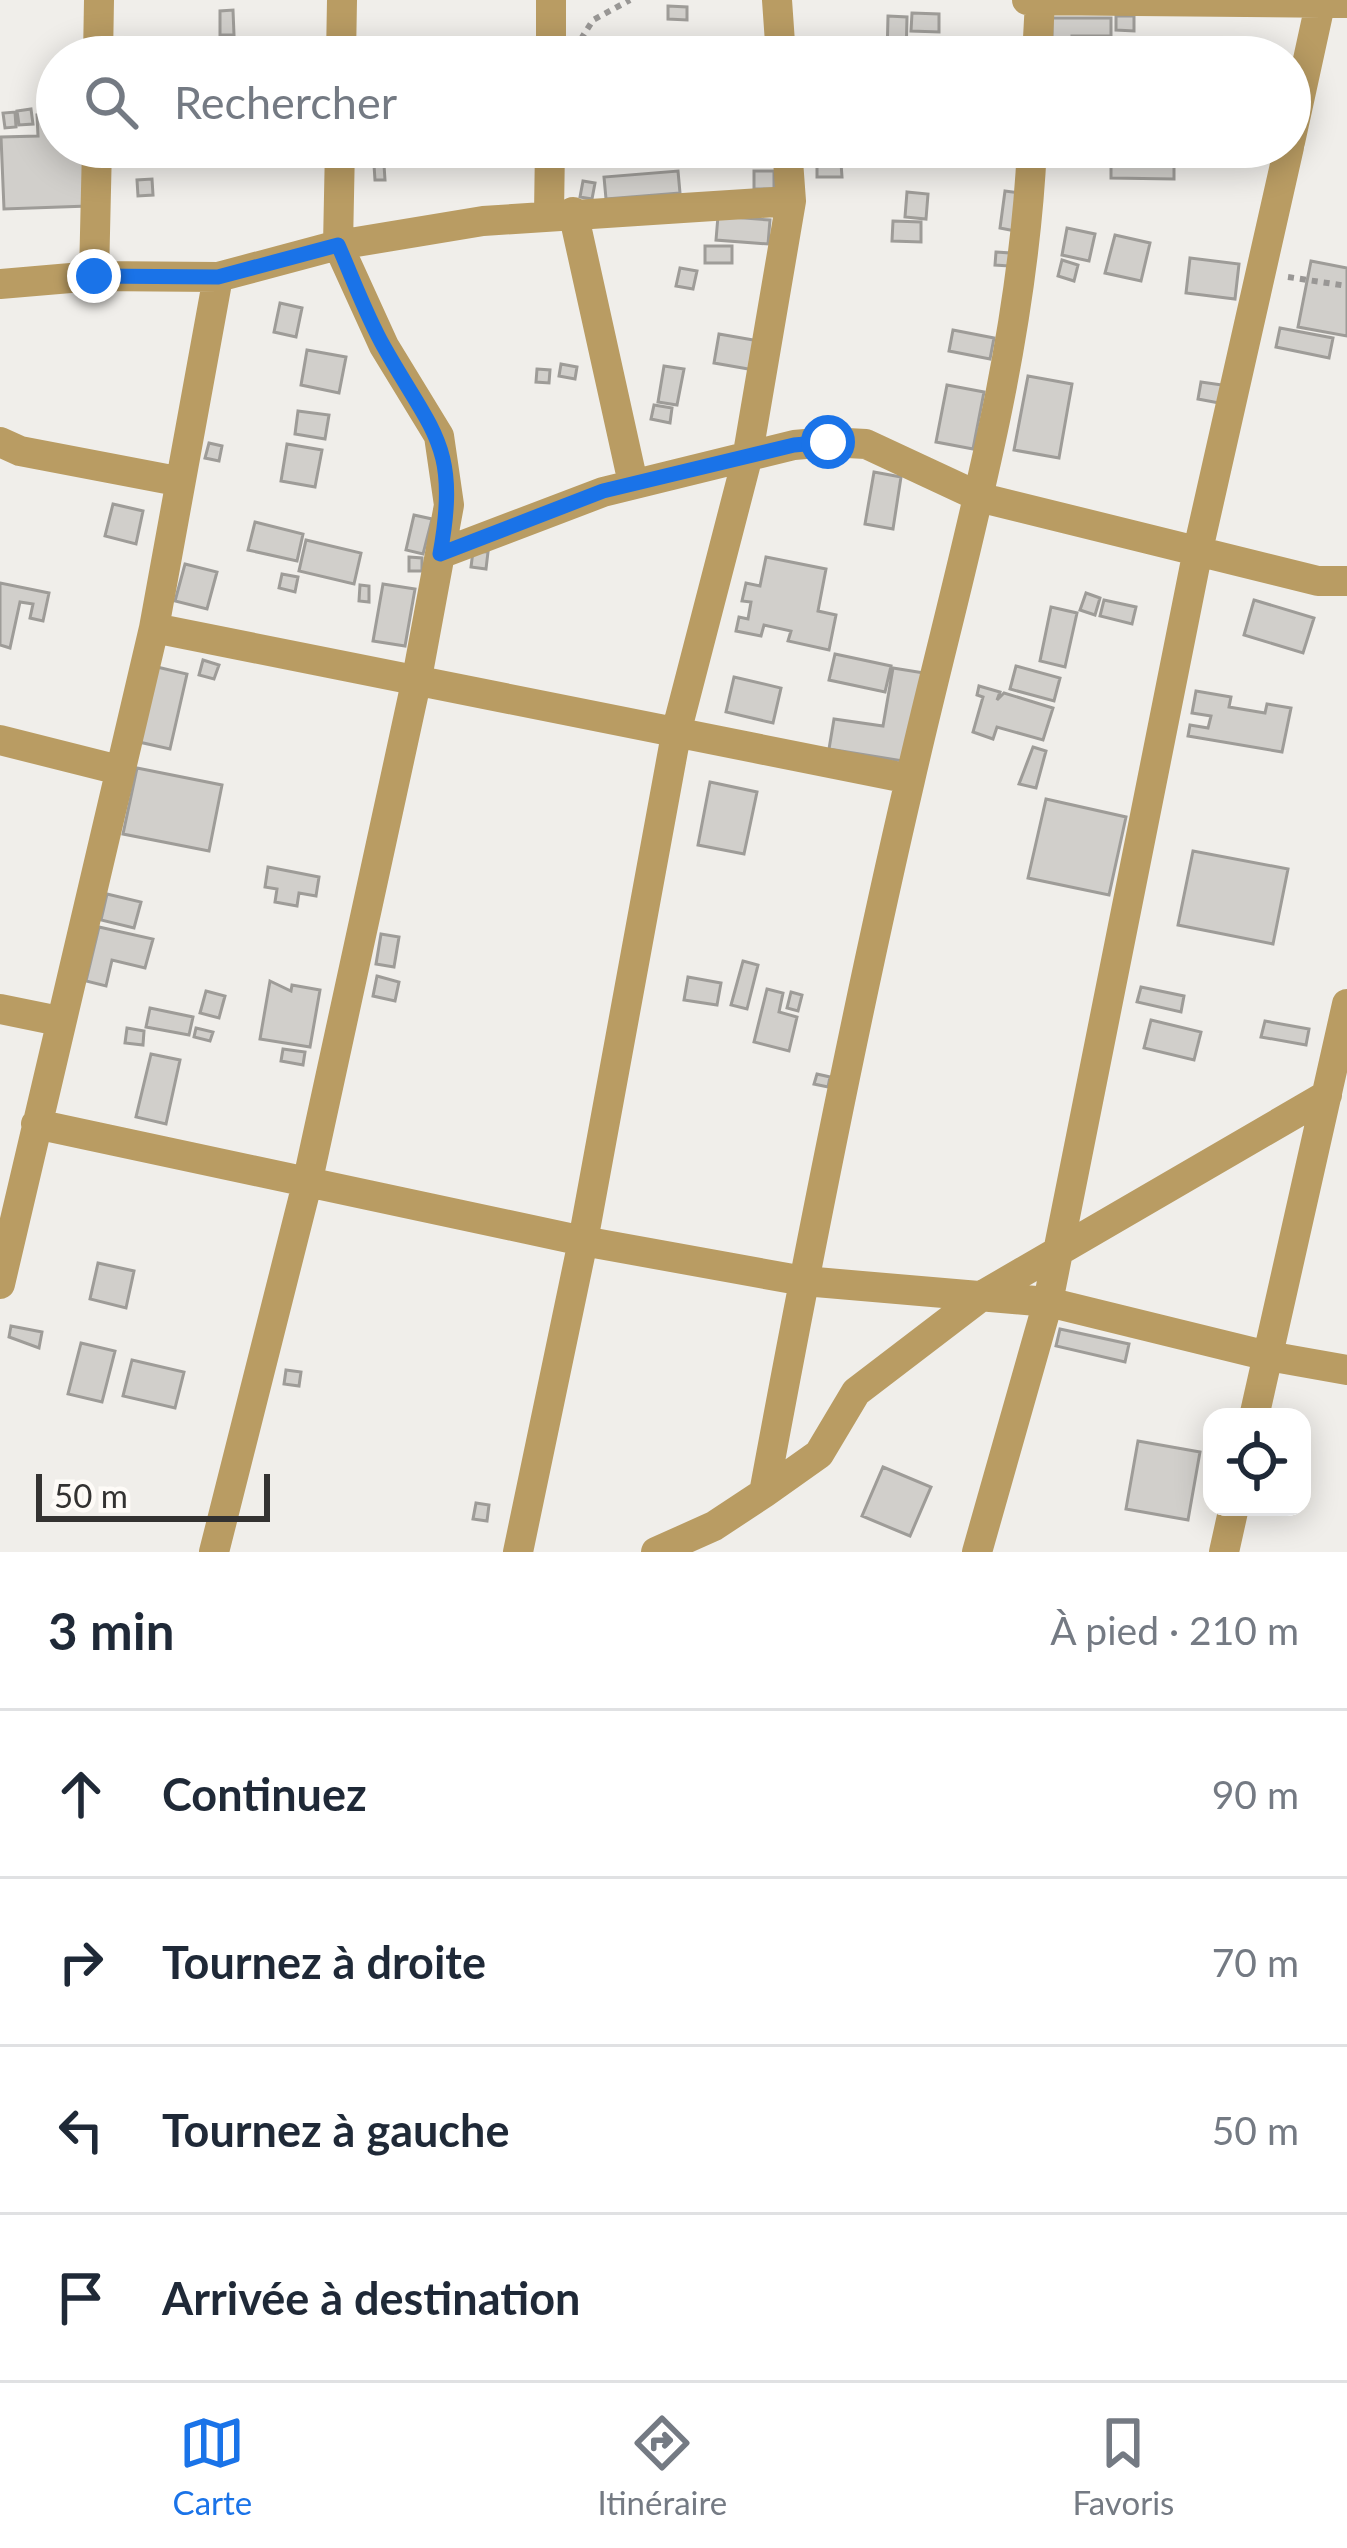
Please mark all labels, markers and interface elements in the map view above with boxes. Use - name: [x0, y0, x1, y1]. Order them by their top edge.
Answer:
- search box: [36, 36, 1311, 168]
- icon: search: [78, 69, 144, 135]
- text: Rechercher: [174, 75, 397, 129]
- route end: [67, 249, 121, 303]
- route start: [801, 415, 855, 469]
- map controls: [1203, 1408, 1311, 1516]
- button: locate: [1203, 1408, 1311, 1516]
- scale bar: [36, 1468, 270, 1521]
- text: 50 m: [54, 1475, 128, 1515]
- text: 3 min: [48, 1600, 174, 1661]
- text: À pied · 210 m: [1050, 1607, 1299, 1653]
- icon: ahead: [48, 1761, 114, 1827]
- text: Continuez: [162, 1767, 367, 1821]
- text: 90 m: [1212, 1771, 1299, 1817]
- icon: right: [48, 1929, 114, 1995]
- text: Tournez à droite: [162, 1935, 486, 1989]
- text: 70 m: [1212, 1939, 1299, 1985]
- icon: left: [48, 2097, 114, 2163]
- text: Tournez à gauche: [162, 2103, 509, 2157]
- text: 50 m: [1212, 2107, 1299, 2153]
- icon: arrive: [48, 2265, 114, 2331]
- text: Arrivée à destination: [162, 2271, 580, 2325]
- tab: Carte: [173, 2410, 252, 2522]
- tab: Itinéraire: [597, 2410, 727, 2522]
- tab: Favoris: [1072, 2410, 1174, 2522]

